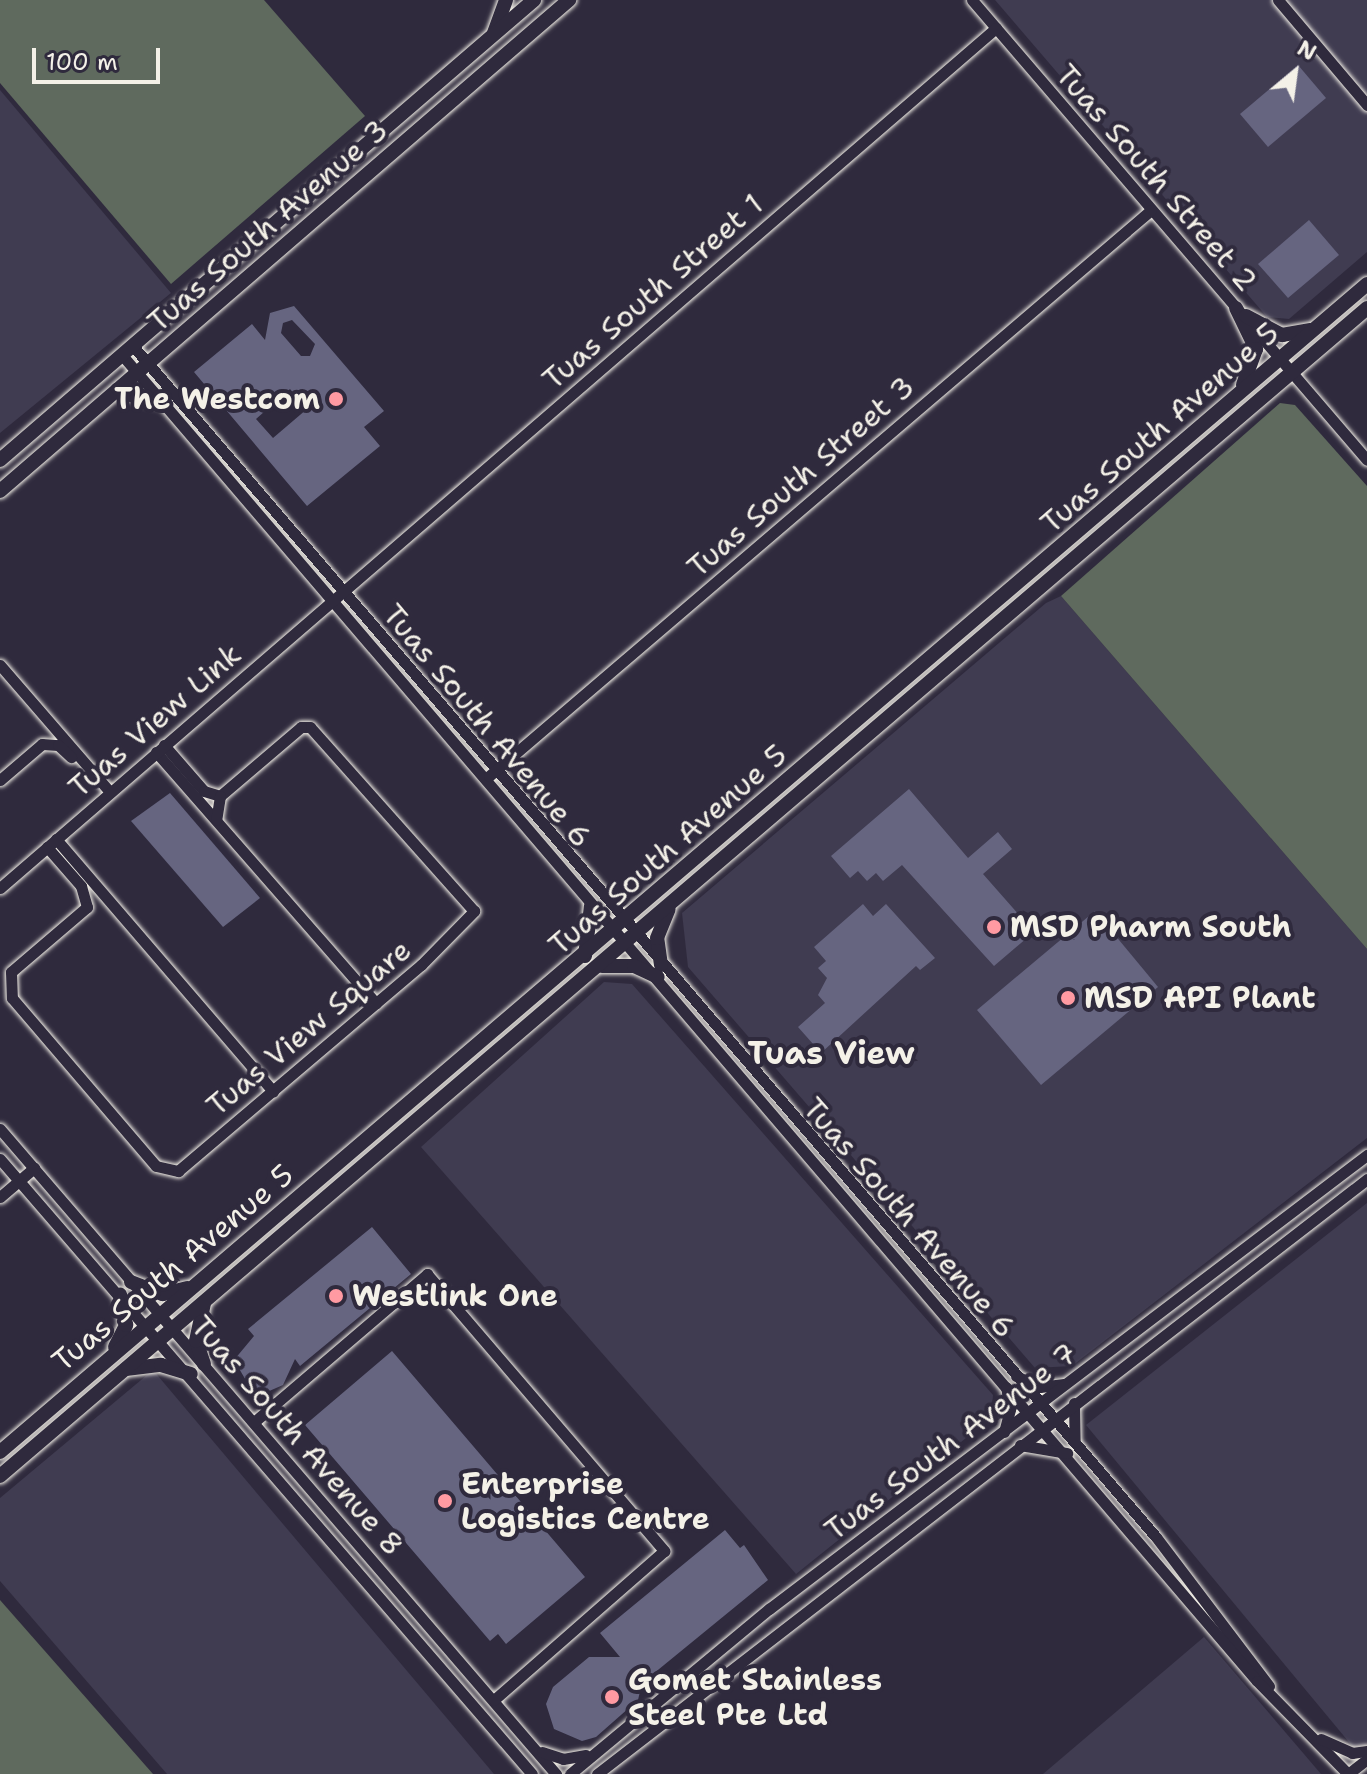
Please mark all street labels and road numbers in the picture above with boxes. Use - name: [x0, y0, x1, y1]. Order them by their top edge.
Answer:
- street label: Tuas South Street 2: [1048, 57, 1264, 299]
- street label: Tuas South Avenue 3: [141, 112, 395, 340]
- street label: Tuas South Street 1: [535, 187, 771, 397]
- street label: Tuas South Avenue 5: [1034, 315, 1286, 541]
- street label: Tuas South Street 3: [680, 369, 922, 585]
- street label: Tuas South Avenue 6: [375, 597, 599, 855]
- street label: Tuas View Link: [62, 636, 248, 806]
- street label: Tuas South Avenue 5: [542, 737, 794, 963]
- street label: Tuas View Square: [200, 932, 418, 1124]
- street label: Tuas South Avenue 6: [795, 1091, 1023, 1345]
- street label: Tuas South Avenue 5: [45, 1157, 301, 1379]
- street label: Tuas South Avenue 8: [183, 1309, 411, 1563]
- street label: Tuas South Avenue 7: [818, 1335, 1084, 1549]

